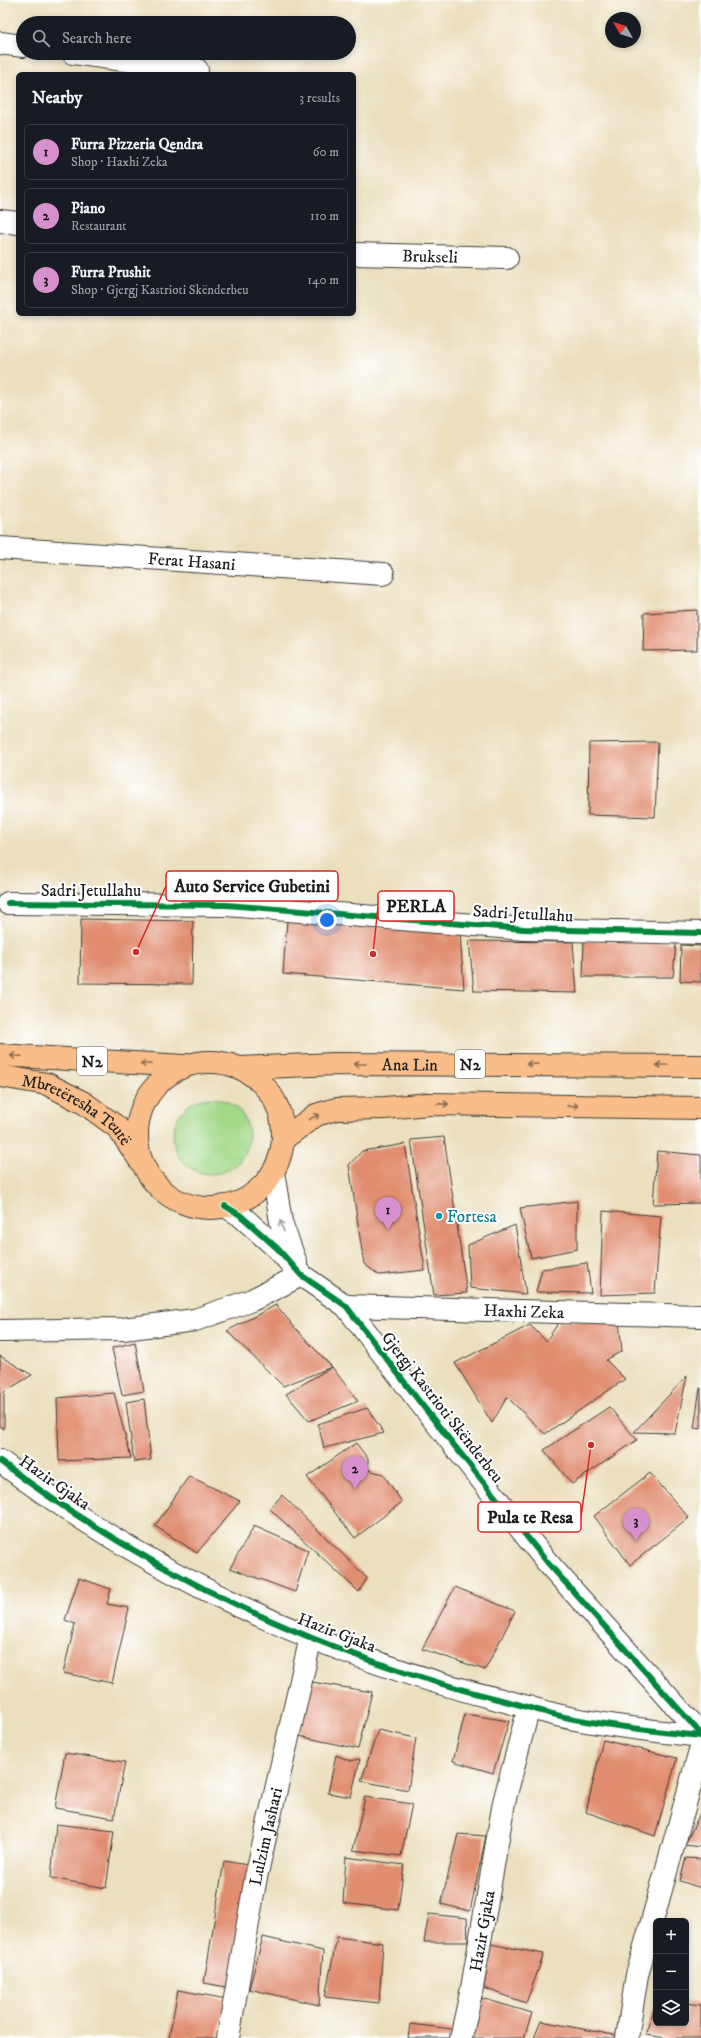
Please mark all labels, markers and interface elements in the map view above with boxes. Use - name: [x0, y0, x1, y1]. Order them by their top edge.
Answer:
- north arrow: [605, 12, 641, 48]
- search box: [16, 16, 356, 60]
- icon: search: [30, 27, 52, 49]
- text: Search here: [62, 29, 131, 48]
- text: Nearby: [32, 87, 82, 109]
- text: 3 results: [299, 90, 340, 106]
- text: Furra Pizzeria Qendra: [71, 135, 203, 154]
- text: 1: [44, 144, 48, 160]
- text: 60 m: [313, 144, 339, 160]
- text: Shop · Haxhi Zeka: [71, 154, 168, 170]
- text: Piano: [71, 199, 105, 218]
- text: 2: [43, 208, 49, 224]
- text: 110 m: [310, 208, 339, 224]
- text: Restaurant: [71, 218, 127, 234]
- street label: Brukseli: [402, 245, 458, 269]
- text: Furra Prushit: [71, 263, 151, 282]
- text: 3: [44, 272, 48, 288]
- text: 140 m: [307, 272, 339, 288]
- text: Shop · Gjergj Kastrioti Skënderbeu: [71, 282, 249, 298]
- street label: Ferat Hasani: [147, 548, 236, 576]
- callout: Auto Service Gubetini: [166, 871, 338, 901]
- text: Auto Service Gubetini: [173, 876, 330, 898]
- street label: Sadri Jetullahu: [41, 880, 141, 902]
- callout: PERLA: [378, 891, 454, 921]
- text: PERLA: [386, 896, 446, 918]
- street label: Sadri Jetullahu: [472, 900, 574, 928]
- your location: [317, 910, 337, 930]
- road number: N2: [77, 1047, 107, 1075]
- road number: N2: [455, 1050, 485, 1078]
- one-way arrow: [10, 1053, 23, 1060]
- street label: Ana Lin: [382, 1054, 438, 1077]
- one-way arrow: [140, 1060, 153, 1067]
- one-way arrow: [354, 1060, 367, 1068]
- one-way arrow: [526, 1060, 539, 1068]
- one-way arrow: [656, 1061, 669, 1069]
- street label: Mbretëresha Teutë: [20, 1070, 136, 1150]
- one-way arrow: [436, 1100, 449, 1108]
- one-way arrow: [566, 1102, 579, 1110]
- one-way arrow: [308, 1113, 320, 1120]
- pin: 1: [375, 1197, 401, 1230]
- place label: Fortesa: [447, 1206, 498, 1228]
- marker: Fortesa: [434, 1211, 444, 1221]
- one-way arrow: [278, 1220, 286, 1232]
- street label: Haxhi Zeka: [483, 1300, 565, 1324]
- street label: Gjergj Kastrioti Skënderbeu: [376, 1327, 508, 1488]
- street label: Hazir Gjaka: [14, 1450, 95, 1516]
- pin: 2: [342, 1456, 368, 1489]
- callout: Pula te Resa: [478, 1502, 581, 1532]
- text: Pula te Resa: [487, 1507, 573, 1529]
- pin: 3: [623, 1508, 649, 1541]
- street label: Hazir Gjaka: [294, 1608, 380, 1658]
- street label: Lulzim Jashari: [245, 1785, 288, 1887]
- street label: Hazir Gjaka: [465, 1888, 501, 1974]
- map controls: [653, 1918, 689, 2026]
- button: +: [653, 1918, 689, 1954]
- button: −: [653, 1954, 689, 1990]
- button: layers: [653, 1990, 689, 2026]

